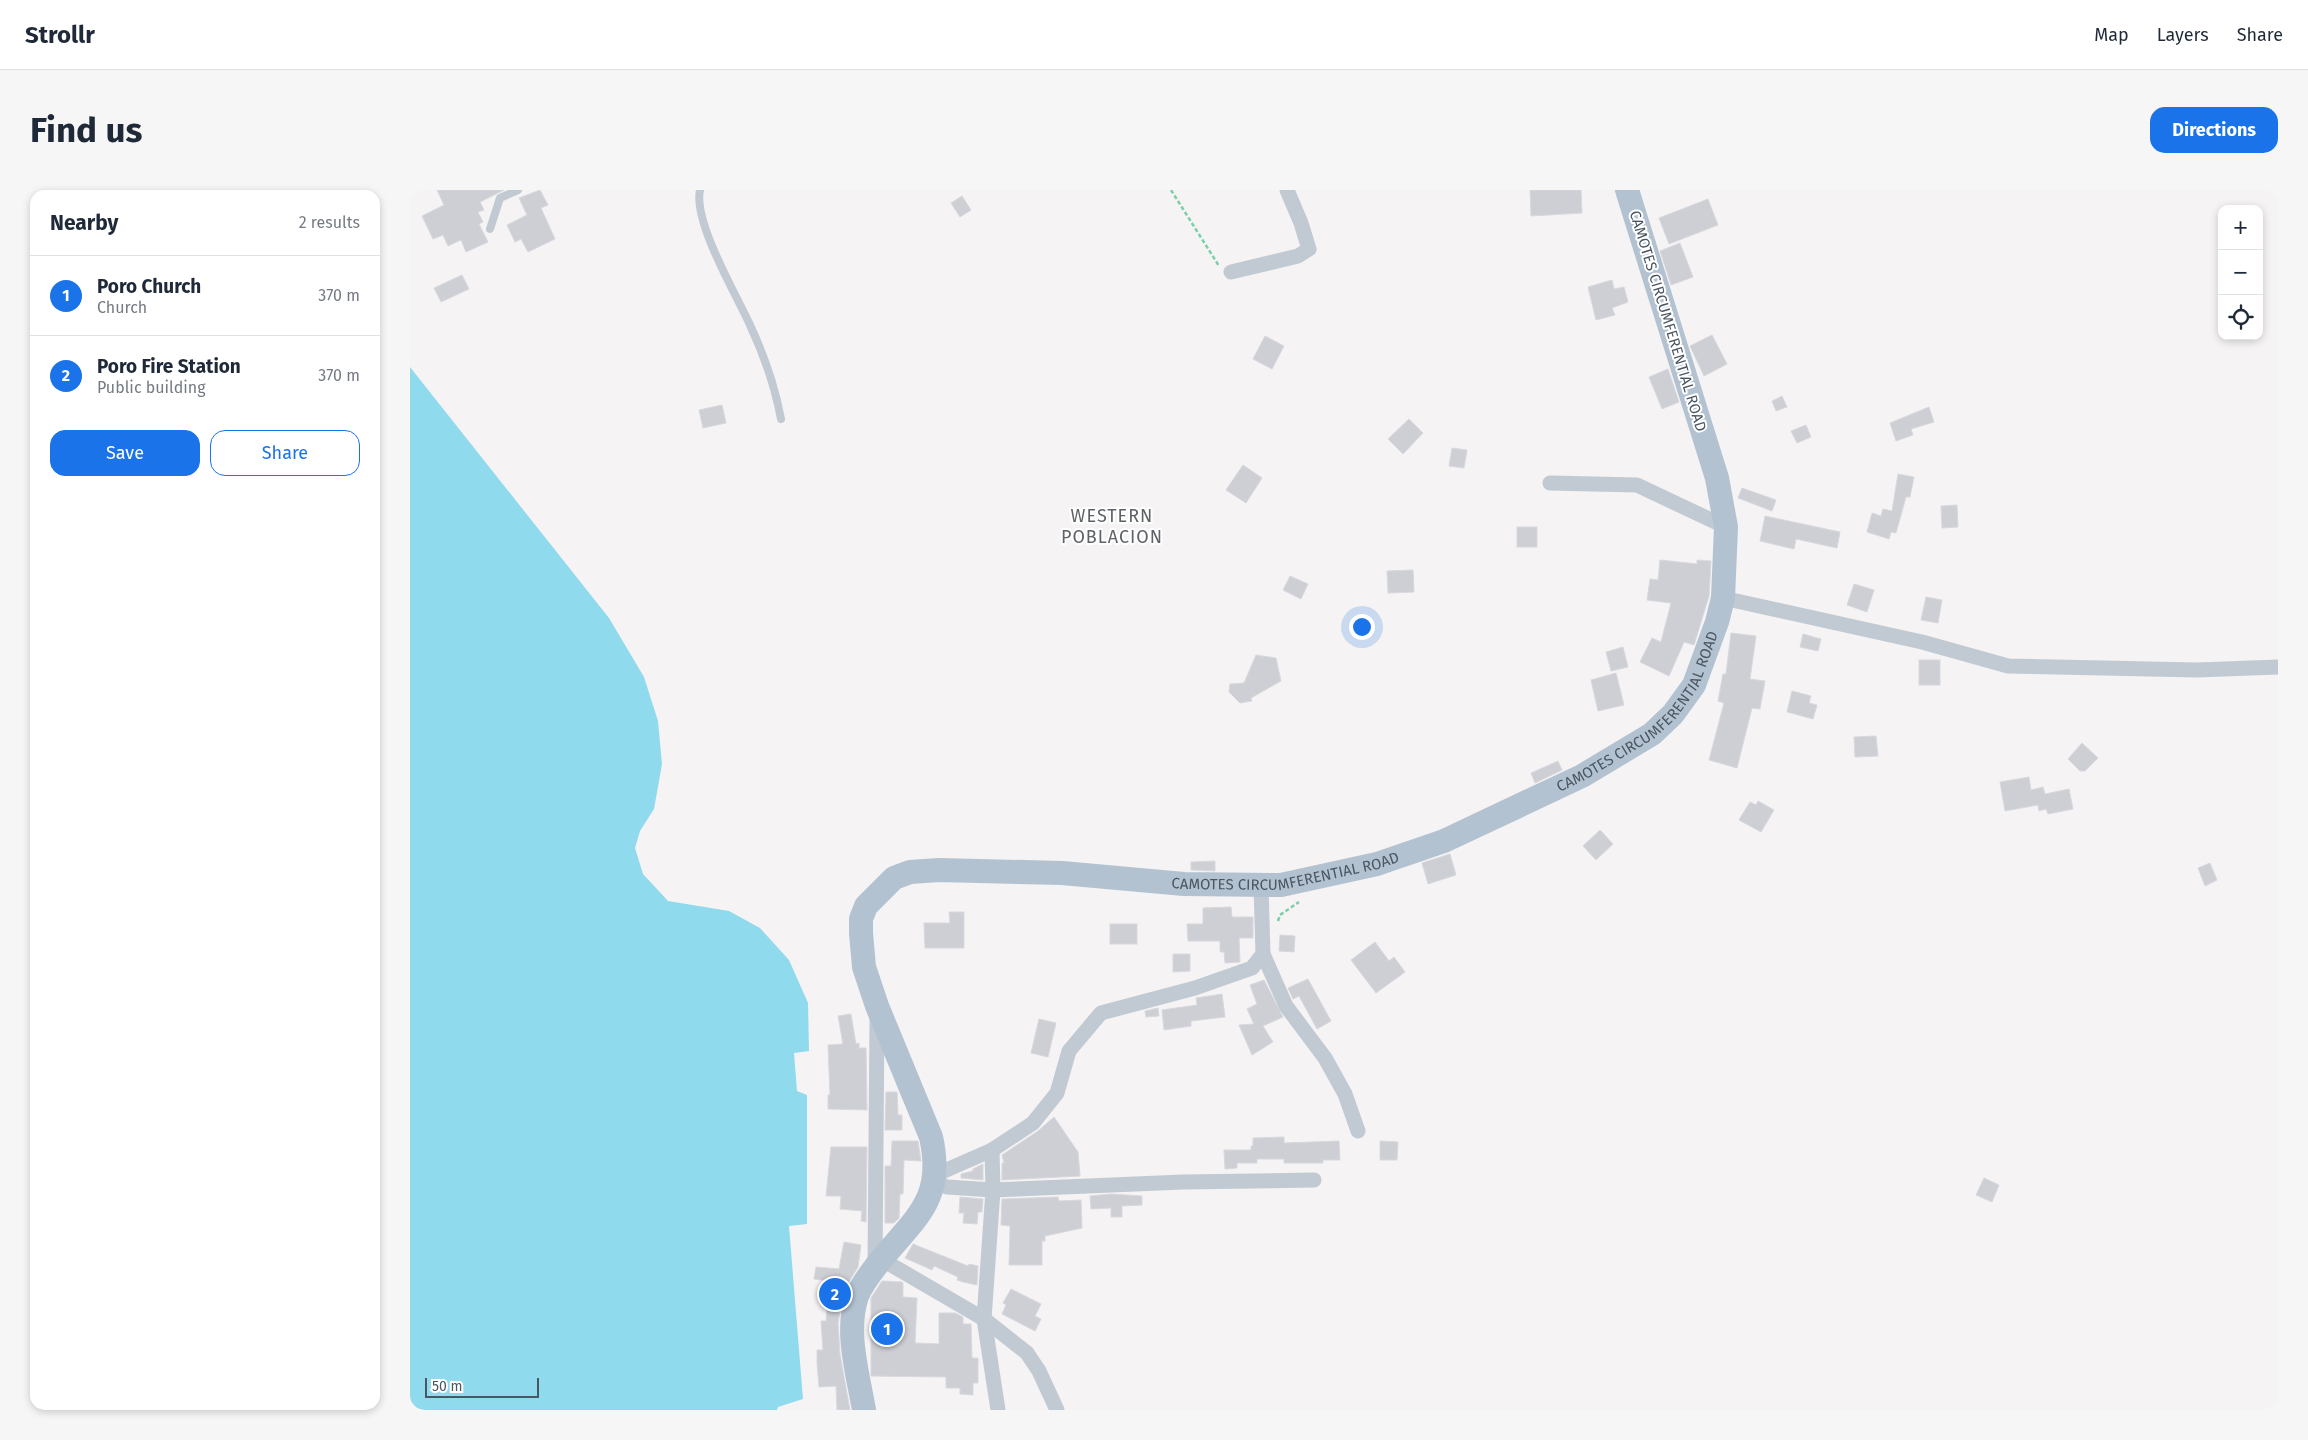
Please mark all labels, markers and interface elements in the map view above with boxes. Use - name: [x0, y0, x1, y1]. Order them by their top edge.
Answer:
- text: Strollr: [25, 21, 95, 49]
- text: Map: [2094, 24, 2129, 46]
- text: Layers: [2157, 24, 2209, 46]
- text: Share: [2237, 24, 2283, 46]
- button: Directions: [2150, 107, 2278, 153]
- text: Find us: [30, 109, 142, 151]
- map controls: [2218, 205, 2263, 340]
- button: +: [2218, 205, 2263, 250]
- street label: CAMOTES CIRCUMFERENTIAL ROAD: [1626, 208, 1710, 434]
- text: Nearby: [50, 210, 118, 236]
- text: 2 results: [299, 213, 360, 232]
- button: −: [2218, 250, 2263, 295]
- text: Poro Church: [97, 275, 201, 298]
- text: 1: [62, 286, 70, 305]
- text: 370 m: [318, 286, 360, 305]
- button: locate: [2218, 295, 2263, 340]
- text: Church: [97, 298, 147, 317]
- text: Poro Fire Station: [97, 355, 241, 378]
- text: 2: [62, 366, 70, 385]
- text: 370 m: [318, 366, 360, 385]
- text: Public building: [97, 378, 205, 397]
- button: Save: [50, 430, 200, 476]
- button: Share: [210, 430, 360, 476]
- district label: WESTERN POBLACION: [1061, 505, 1163, 548]
- your location: [1349, 614, 1375, 640]
- street label: CAMOTES CIRCUMFERENTIAL ROAD: [1554, 629, 1722, 796]
- street label: CAMOTES CIRCUMFERENTIAL ROAD: [1171, 848, 1401, 894]
- pin: 2: [819, 1275, 851, 1313]
- pin: 1: [871, 1310, 903, 1348]
- scale bar: [425, 1375, 539, 1398]
- text: 50 m: [432, 1378, 463, 1395]

